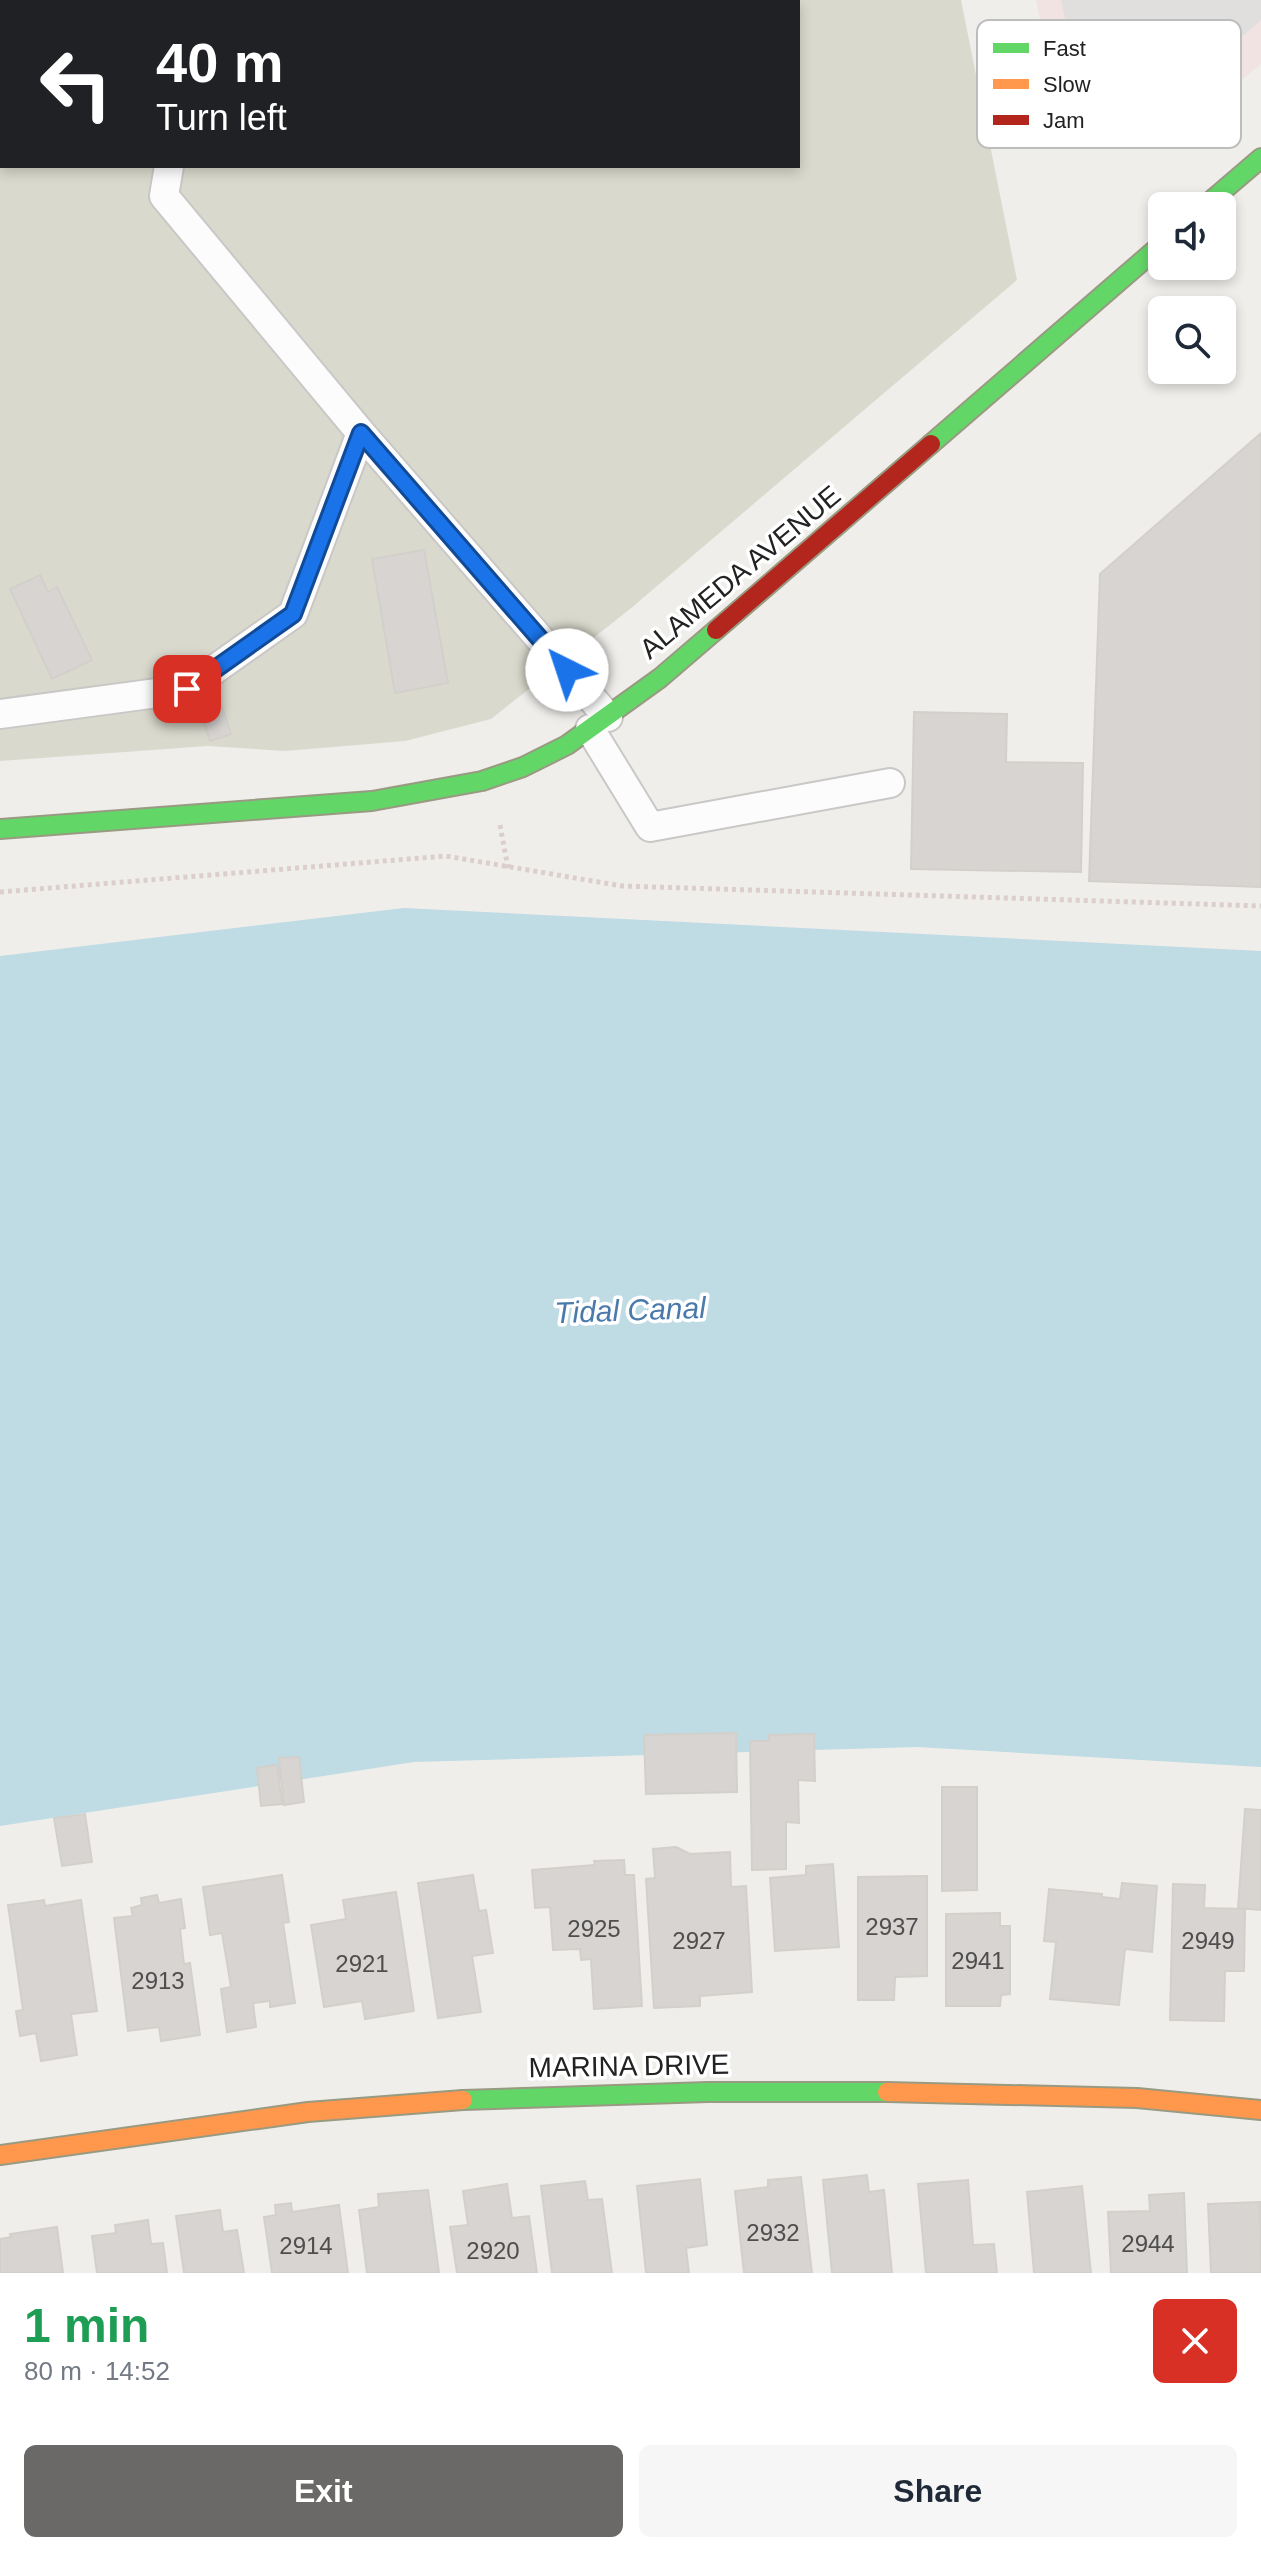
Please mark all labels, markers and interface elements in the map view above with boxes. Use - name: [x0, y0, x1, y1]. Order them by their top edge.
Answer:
- legend: [977, 20, 1241, 148]
- text: 40 m: [156, 31, 284, 94]
- icon: left: [24, 32, 128, 136]
- text: Fast: [1043, 36, 1086, 61]
- text: Slow: [1043, 72, 1091, 97]
- text: Turn left: [156, 97, 287, 138]
- text: Jam: [1043, 108, 1085, 133]
- map controls: [1148, 192, 1236, 384]
- button: sound: [1148, 192, 1236, 280]
- button: search: [1148, 296, 1236, 384]
- street label: ALAMEDA AVENUE: [634, 479, 846, 665]
- position arrow: [525, 628, 609, 712]
- pin: [153, 655, 221, 723]
- icon: arrive: [165, 667, 209, 711]
- water label: Tidal Canal: [554, 1291, 708, 1329]
- house number: 2937: [865, 1913, 919, 1940]
- house number: 2925: [567, 1915, 621, 1942]
- house number: 2927: [672, 1927, 726, 1954]
- house number: 2949: [1181, 1927, 1235, 1954]
- house number: 2941: [951, 1947, 1005, 1974]
- house number: 2921: [335, 1950, 389, 1977]
- house number: 2913: [131, 1967, 185, 1994]
- street label: MARINA DRIVE: [528, 2049, 730, 2083]
- house number: 2932: [746, 2219, 800, 2246]
- house number: 2944: [1121, 2230, 1175, 2257]
- house number: 2914: [279, 2232, 333, 2259]
- house number: 2920: [466, 2237, 520, 2264]
- text: 1 min: [24, 2299, 149, 2352]
- button: close: [1153, 2299, 1237, 2383]
- text: 80 m · 14:52: [24, 2356, 170, 2386]
- button: Exit: [24, 2445, 623, 2537]
- button: Share: [639, 2445, 1237, 2537]

